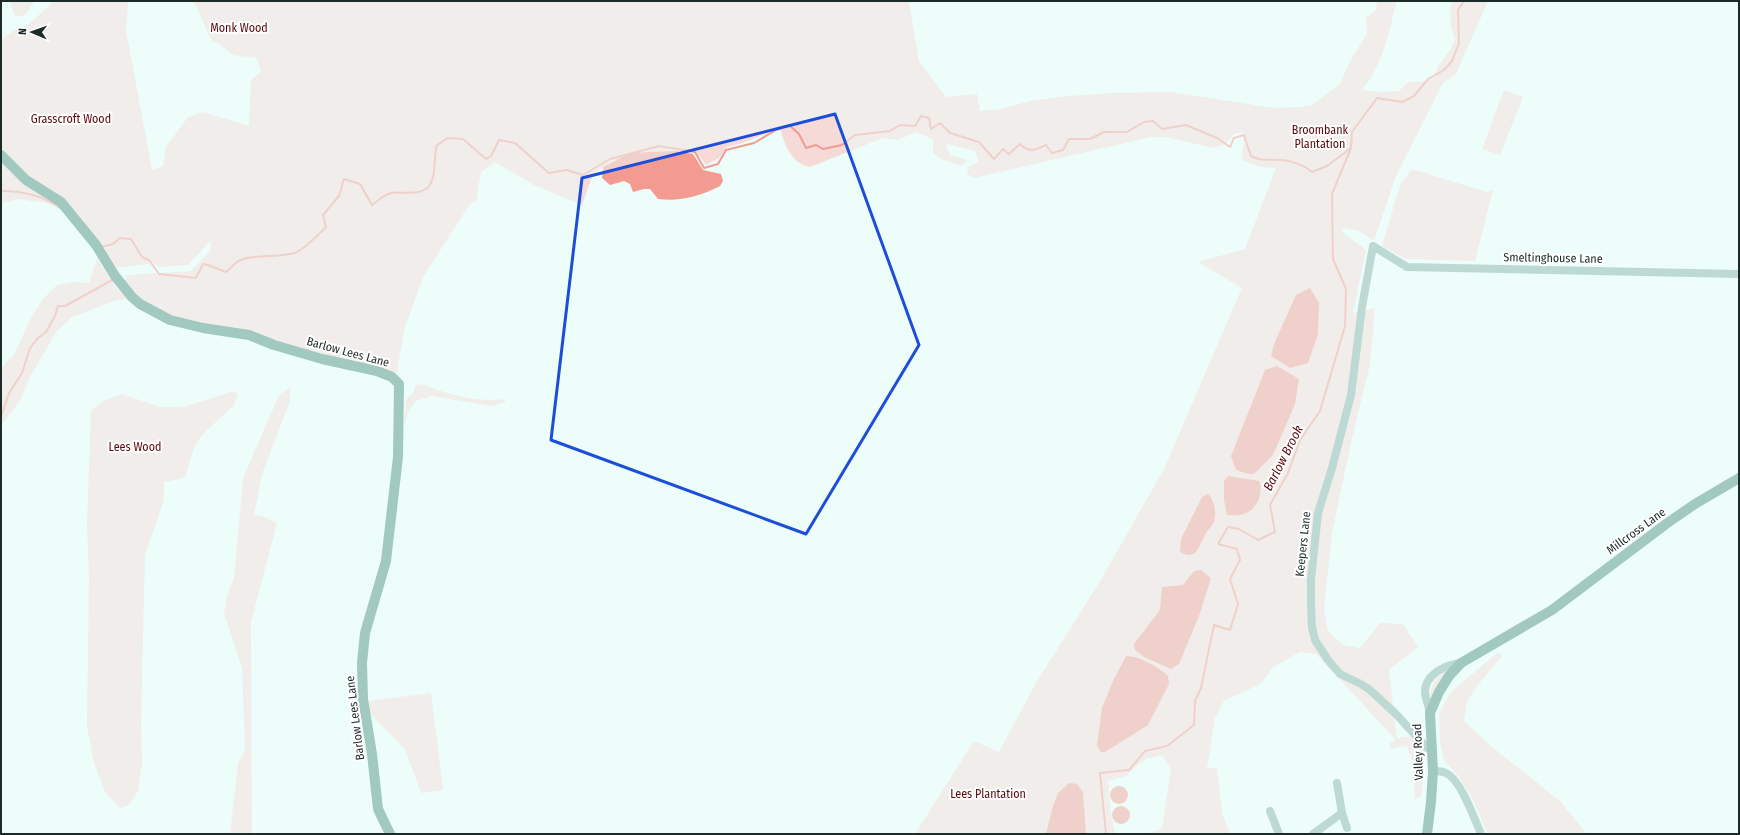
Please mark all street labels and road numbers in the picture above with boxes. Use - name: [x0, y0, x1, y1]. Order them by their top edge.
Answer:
- street label: Smeltinghouse Lane: [1503, 250, 1603, 266]
- street label: Barlow Lees Lane: [305, 334, 391, 370]
- street label: Millcross Lane: [1604, 505, 1668, 557]
- street label: Keepers Lane: [1293, 511, 1313, 577]
- street label: Barlow Lees Lane: [343, 675, 367, 761]
- street label: Valley Road: [1410, 723, 1426, 781]

